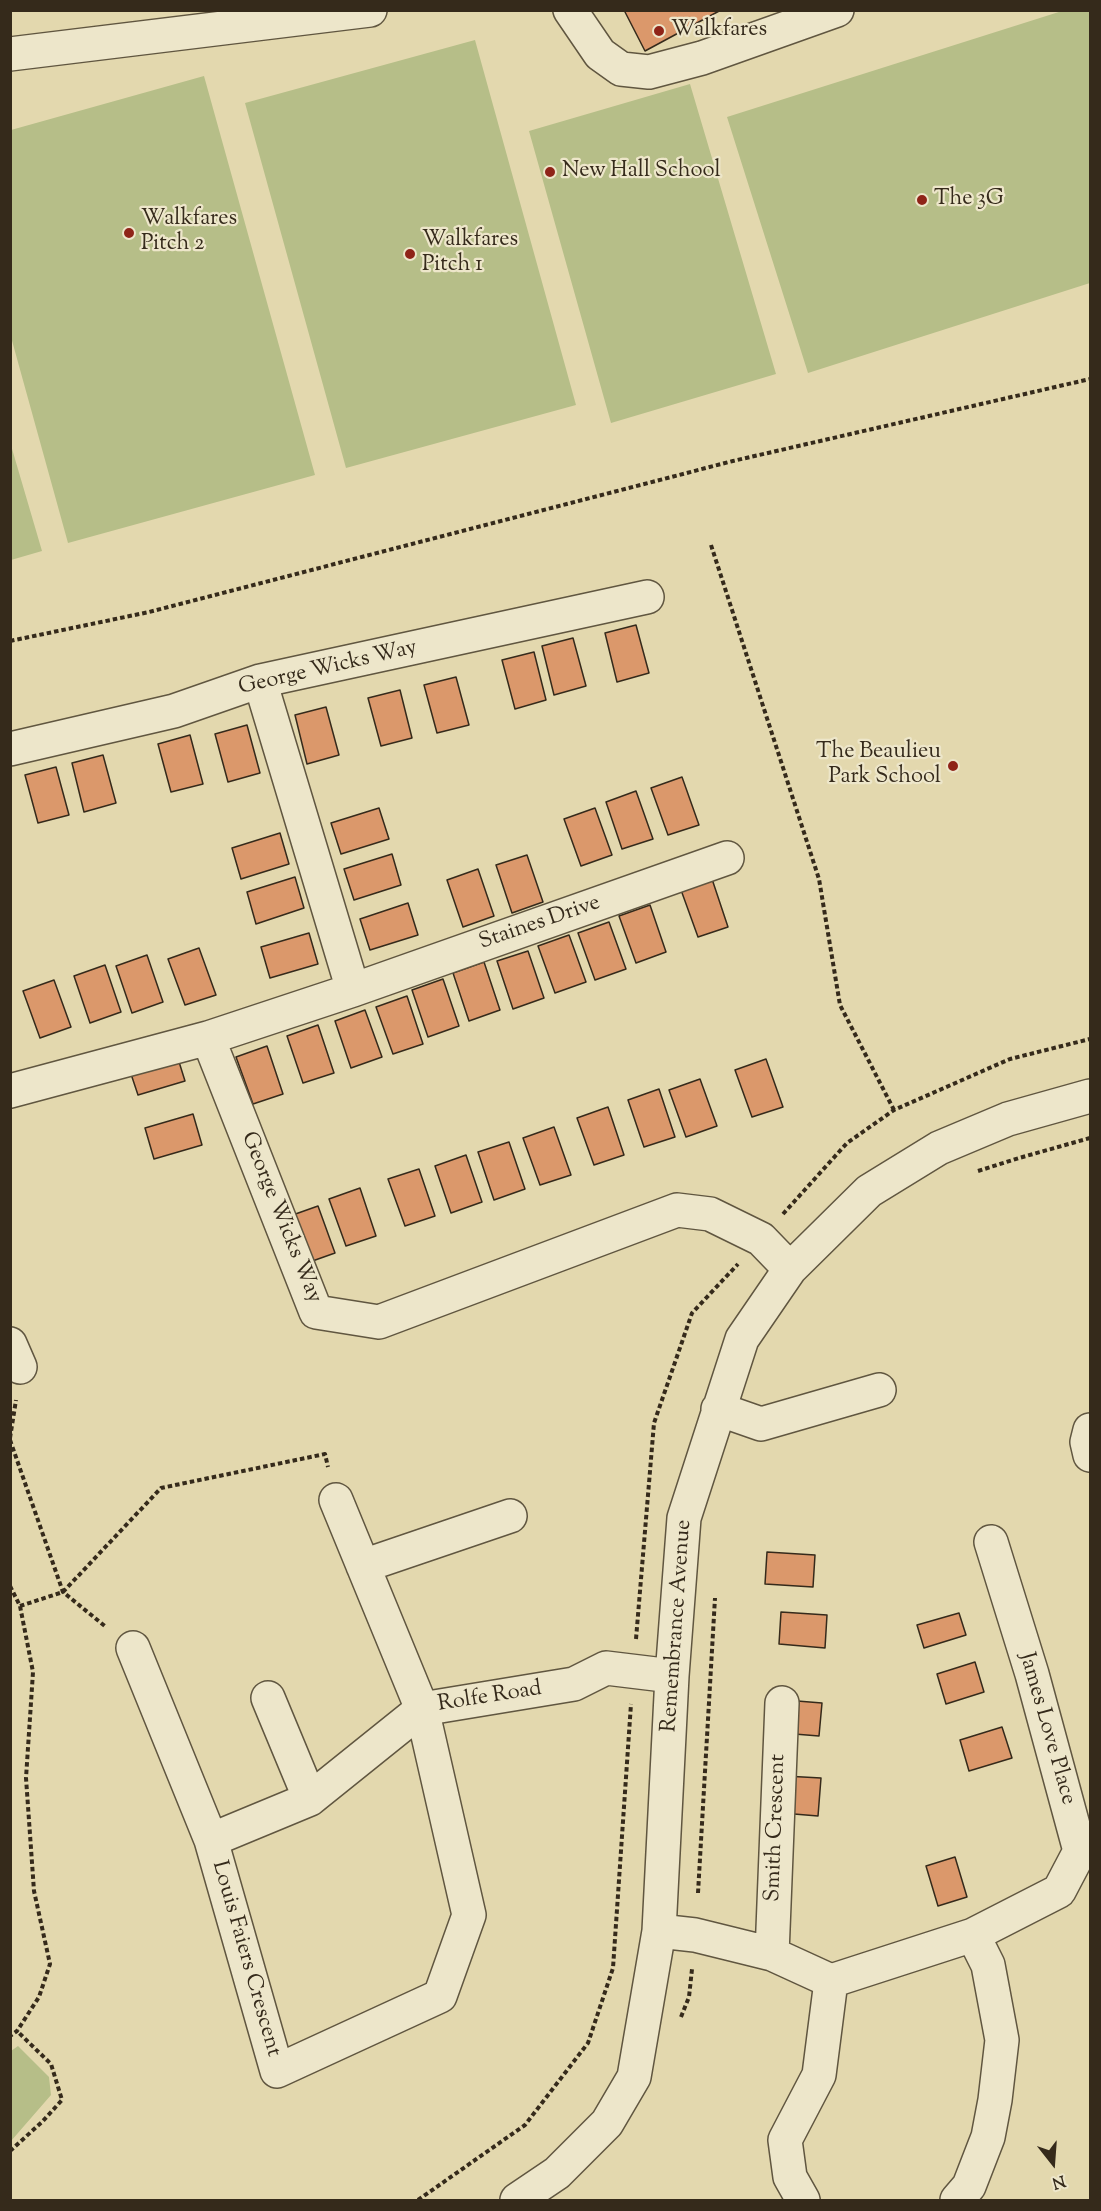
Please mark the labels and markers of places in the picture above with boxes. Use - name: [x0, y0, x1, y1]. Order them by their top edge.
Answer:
- place label: Walkfares: [671, 18, 767, 44]
- marker: Walkfares: [652, 24, 666, 38]
- place label: New Hall School: [562, 159, 721, 185]
- marker: New Hall School: [543, 165, 557, 179]
- place label: The 3G: [934, 187, 1004, 213]
- marker: The 3G: [915, 193, 929, 207]
- place label: Walkfares Pitch 2: [141, 207, 237, 258]
- marker: Walkfares Pitch 2: [122, 226, 136, 240]
- place label: Walkfares Pitch 1: [422, 228, 518, 280]
- marker: Walkfares Pitch 1: [403, 247, 417, 261]
- place label: The Beaulieu Park School: [816, 740, 941, 792]
- marker: The Beaulieu Park School: [946, 759, 960, 773]

